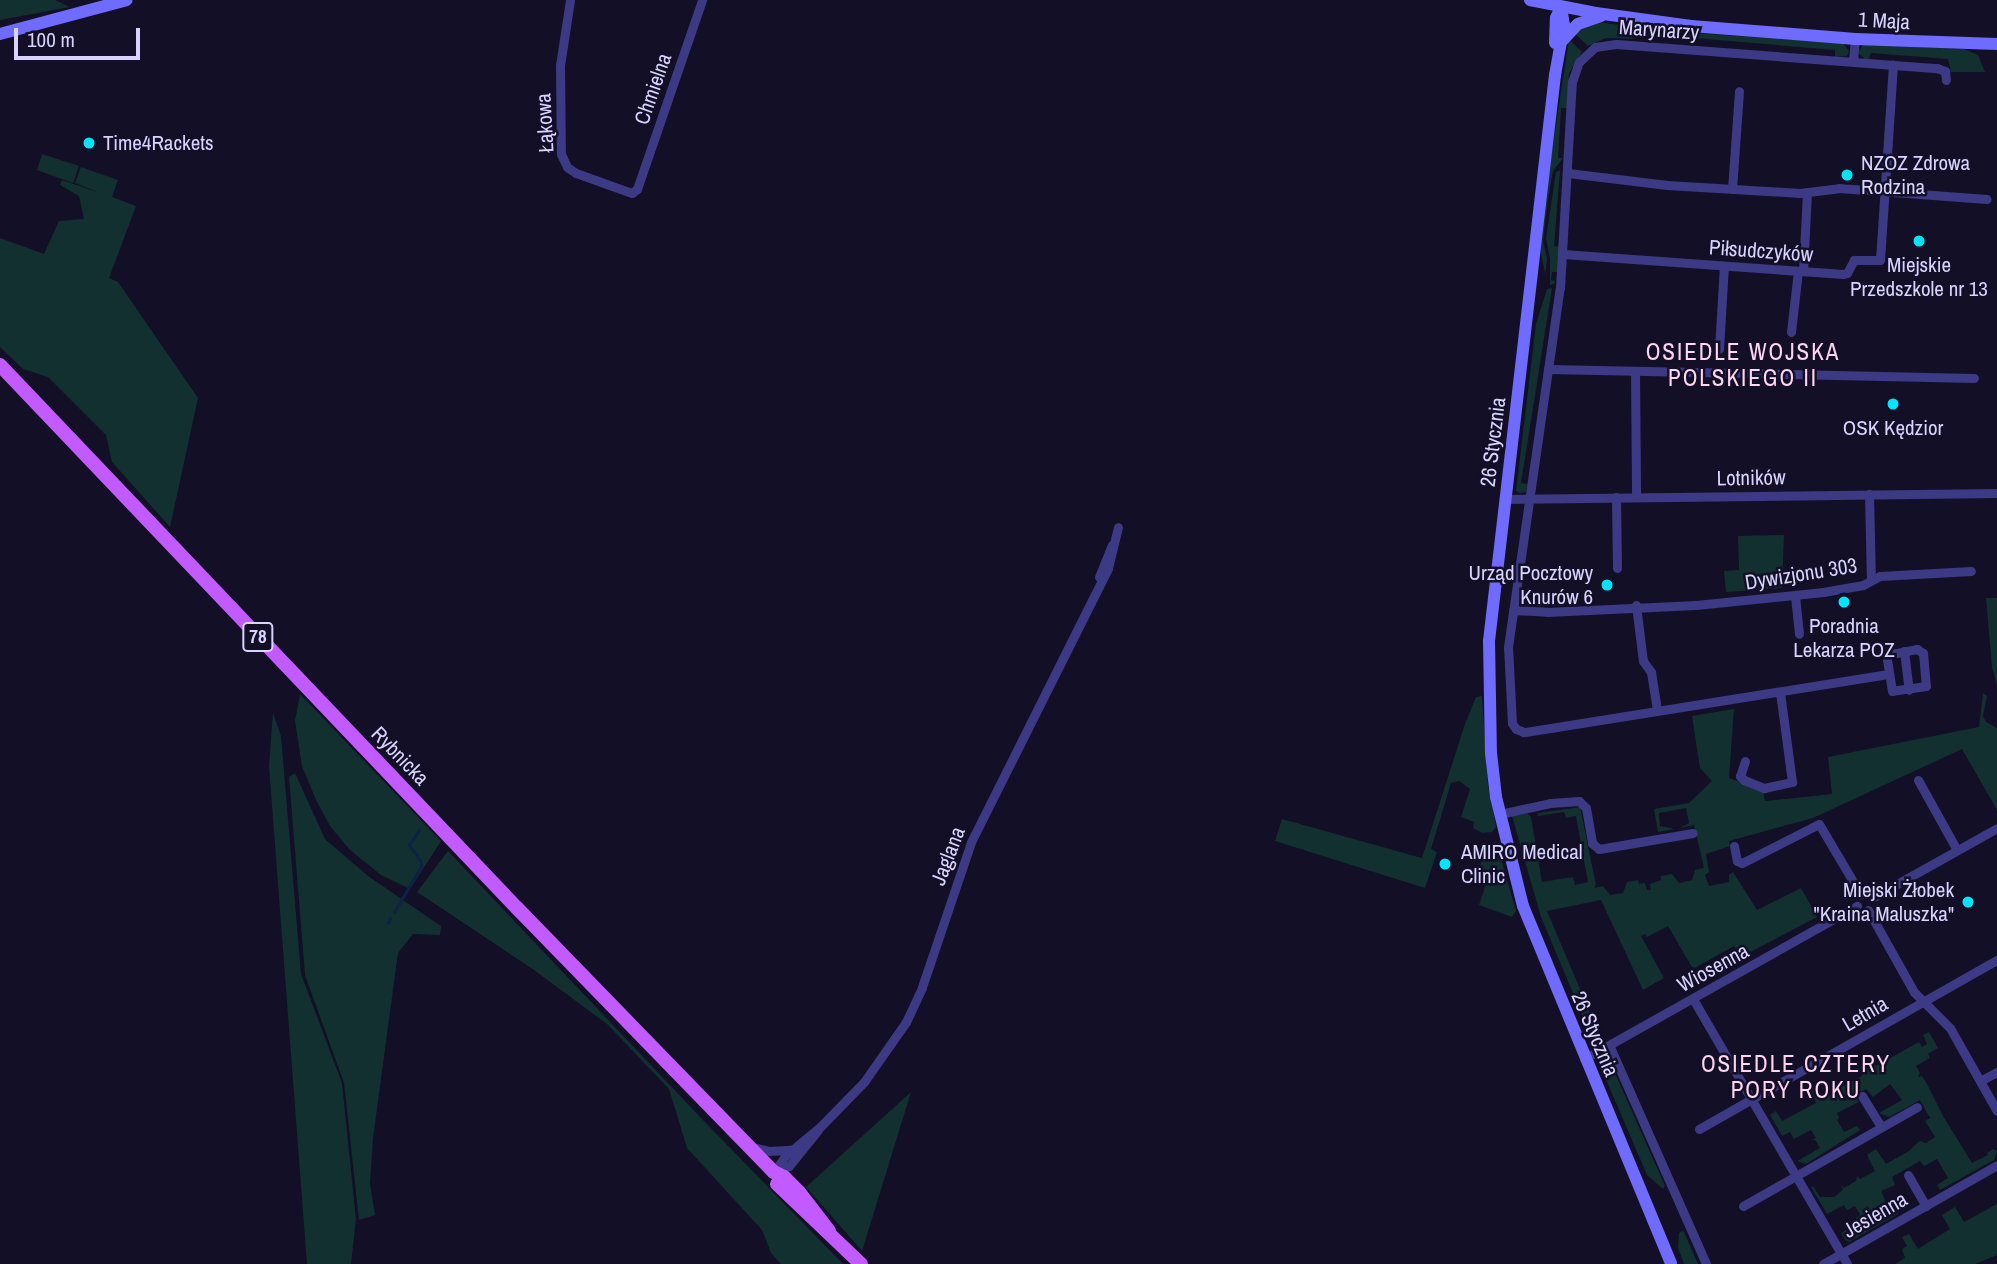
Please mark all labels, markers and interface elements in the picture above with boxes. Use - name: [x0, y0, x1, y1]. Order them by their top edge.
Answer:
- street label: 1 Maja: [1858, 7, 1910, 35]
- scale bar: [18, 14, 144, 58]
- street label: Marynarzy: [1618, 15, 1700, 45]
- text: 100 m: [27, 25, 75, 54]
- street label: Chmielna: [629, 50, 677, 128]
- street label: Łąkowa: [531, 93, 559, 153]
- place label: Time4Rackets: [103, 130, 214, 156]
- marker: Time4Rackets: [81, 135, 97, 151]
- place label: NZOZ Zdrowa Rodzina: [1861, 150, 1970, 200]
- marker: NZOZ Zdrowa Rodzina: [1839, 167, 1855, 183]
- marker: Miejskie Przedszkole nr 13: [1911, 233, 1927, 249]
- street label: Piłsudczyków: [1708, 235, 1814, 267]
- place label: Miejskie Przedszkole nr 13: [1850, 252, 1988, 302]
- district label: OSIEDLE WOJSKA POLSKIEGO II: [1647, 338, 1839, 392]
- street label: 26 Stycznia: [1475, 396, 1511, 488]
- marker: OSK Kędzior: [1885, 396, 1901, 412]
- place label: OSK Kędzior: [1843, 415, 1943, 441]
- street label: Lotników: [1716, 465, 1786, 491]
- street label: Dywizjonu 303: [1743, 553, 1859, 595]
- place label: Urząd Pocztowy Knurów 6: [1469, 560, 1593, 610]
- marker: Urząd Pocztowy Knurów 6: [1599, 577, 1615, 593]
- marker: Poradnia Lekarza POZ: [1836, 594, 1852, 610]
- place label: Poradnia Lekarza POZ: [1793, 613, 1895, 663]
- road number: 78: [242, 622, 274, 652]
- street label: Rybnicka: [366, 721, 434, 791]
- street label: Jaglana: [925, 823, 971, 889]
- place label: AMIRO Medical Clinic: [1461, 839, 1583, 889]
- marker: AMIRO Medical Clinic: [1435, 854, 1455, 874]
- place label: Miejski Żłobek "Kraina Maluszka": [1814, 877, 1954, 927]
- marker: Miejski Żłobek "Kraina Maluszka": [1960, 894, 1976, 910]
- street label: Wiosenna: [1673, 938, 1753, 998]
- street label: 26 Stycznia: [1566, 988, 1624, 1080]
- street label: Letnia: [1838, 991, 1892, 1037]
- district label: OSIEDLE CZTERY PORY ROKU: [1703, 1050, 1889, 1104]
- street label: Jesienna: [1838, 1187, 1912, 1243]

